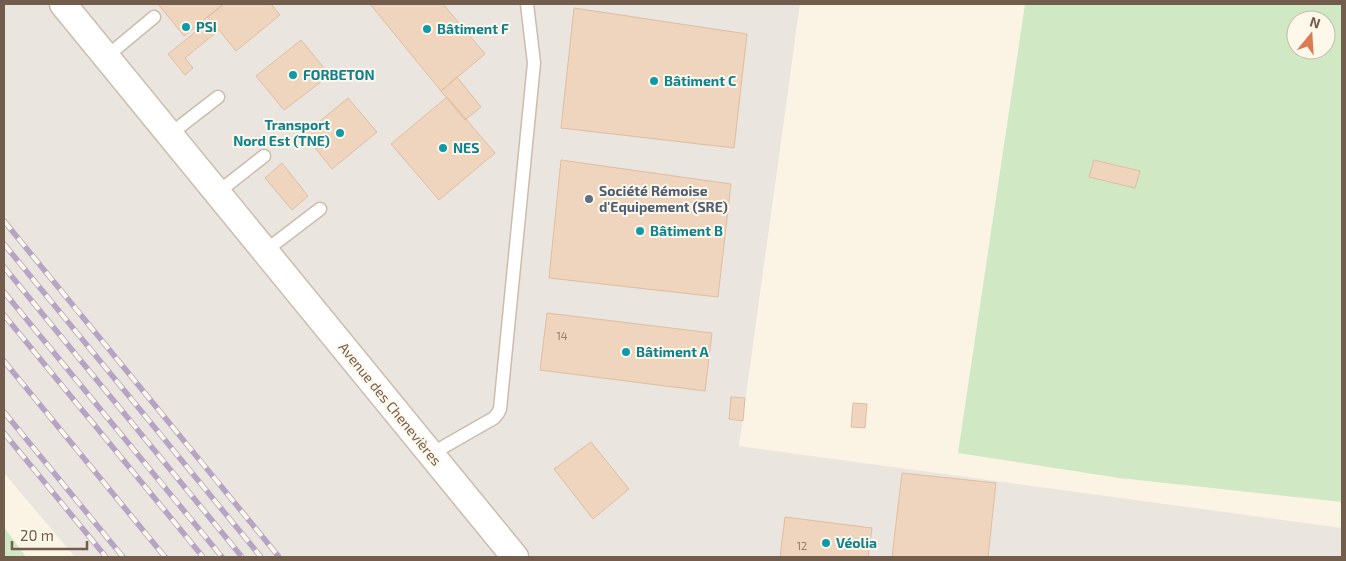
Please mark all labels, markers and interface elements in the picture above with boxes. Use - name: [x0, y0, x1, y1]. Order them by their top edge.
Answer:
- north arrow: [1286, 10, 1336, 60]
- text: N: [1308, 13, 1323, 32]
- place label: PSI: [196, 18, 217, 35]
- place label: Bâtiment F: [437, 20, 509, 37]
- marker: PSI: [180, 21, 192, 33]
- marker: Bâtiment F: [421, 23, 433, 35]
- place label: FORBETON: [303, 66, 375, 83]
- marker: FORBETON: [287, 69, 299, 81]
- place label: Bâtiment C: [664, 72, 736, 89]
- marker: Bâtiment C: [648, 75, 660, 87]
- place label: Transport Nord Est (TNE): [233, 116, 330, 149]
- marker: Transport Nord Est (TNE): [334, 127, 346, 139]
- place label: NES: [453, 139, 479, 156]
- marker: NES: [437, 142, 449, 154]
- place label: Société Rémoise d'Equipement (SRE): [599, 182, 728, 215]
- marker: Société Rémoise d'Equipement (SRE): [583, 193, 595, 205]
- place label: Bâtiment B: [650, 222, 723, 239]
- marker: Bâtiment B: [634, 225, 646, 237]
- house number: 14: [556, 329, 568, 342]
- street label: Avenue des Chenevières: [335, 339, 445, 469]
- place label: Bâtiment A: [636, 343, 710, 360]
- marker: Bâtiment A: [620, 346, 632, 358]
- scale bar: [12, 518, 88, 550]
- text: 20 m: [20, 526, 54, 544]
- place label: Véolia: [836, 534, 877, 551]
- marker: Véolia: [820, 537, 832, 549]
- house number: 12: [797, 539, 807, 552]

